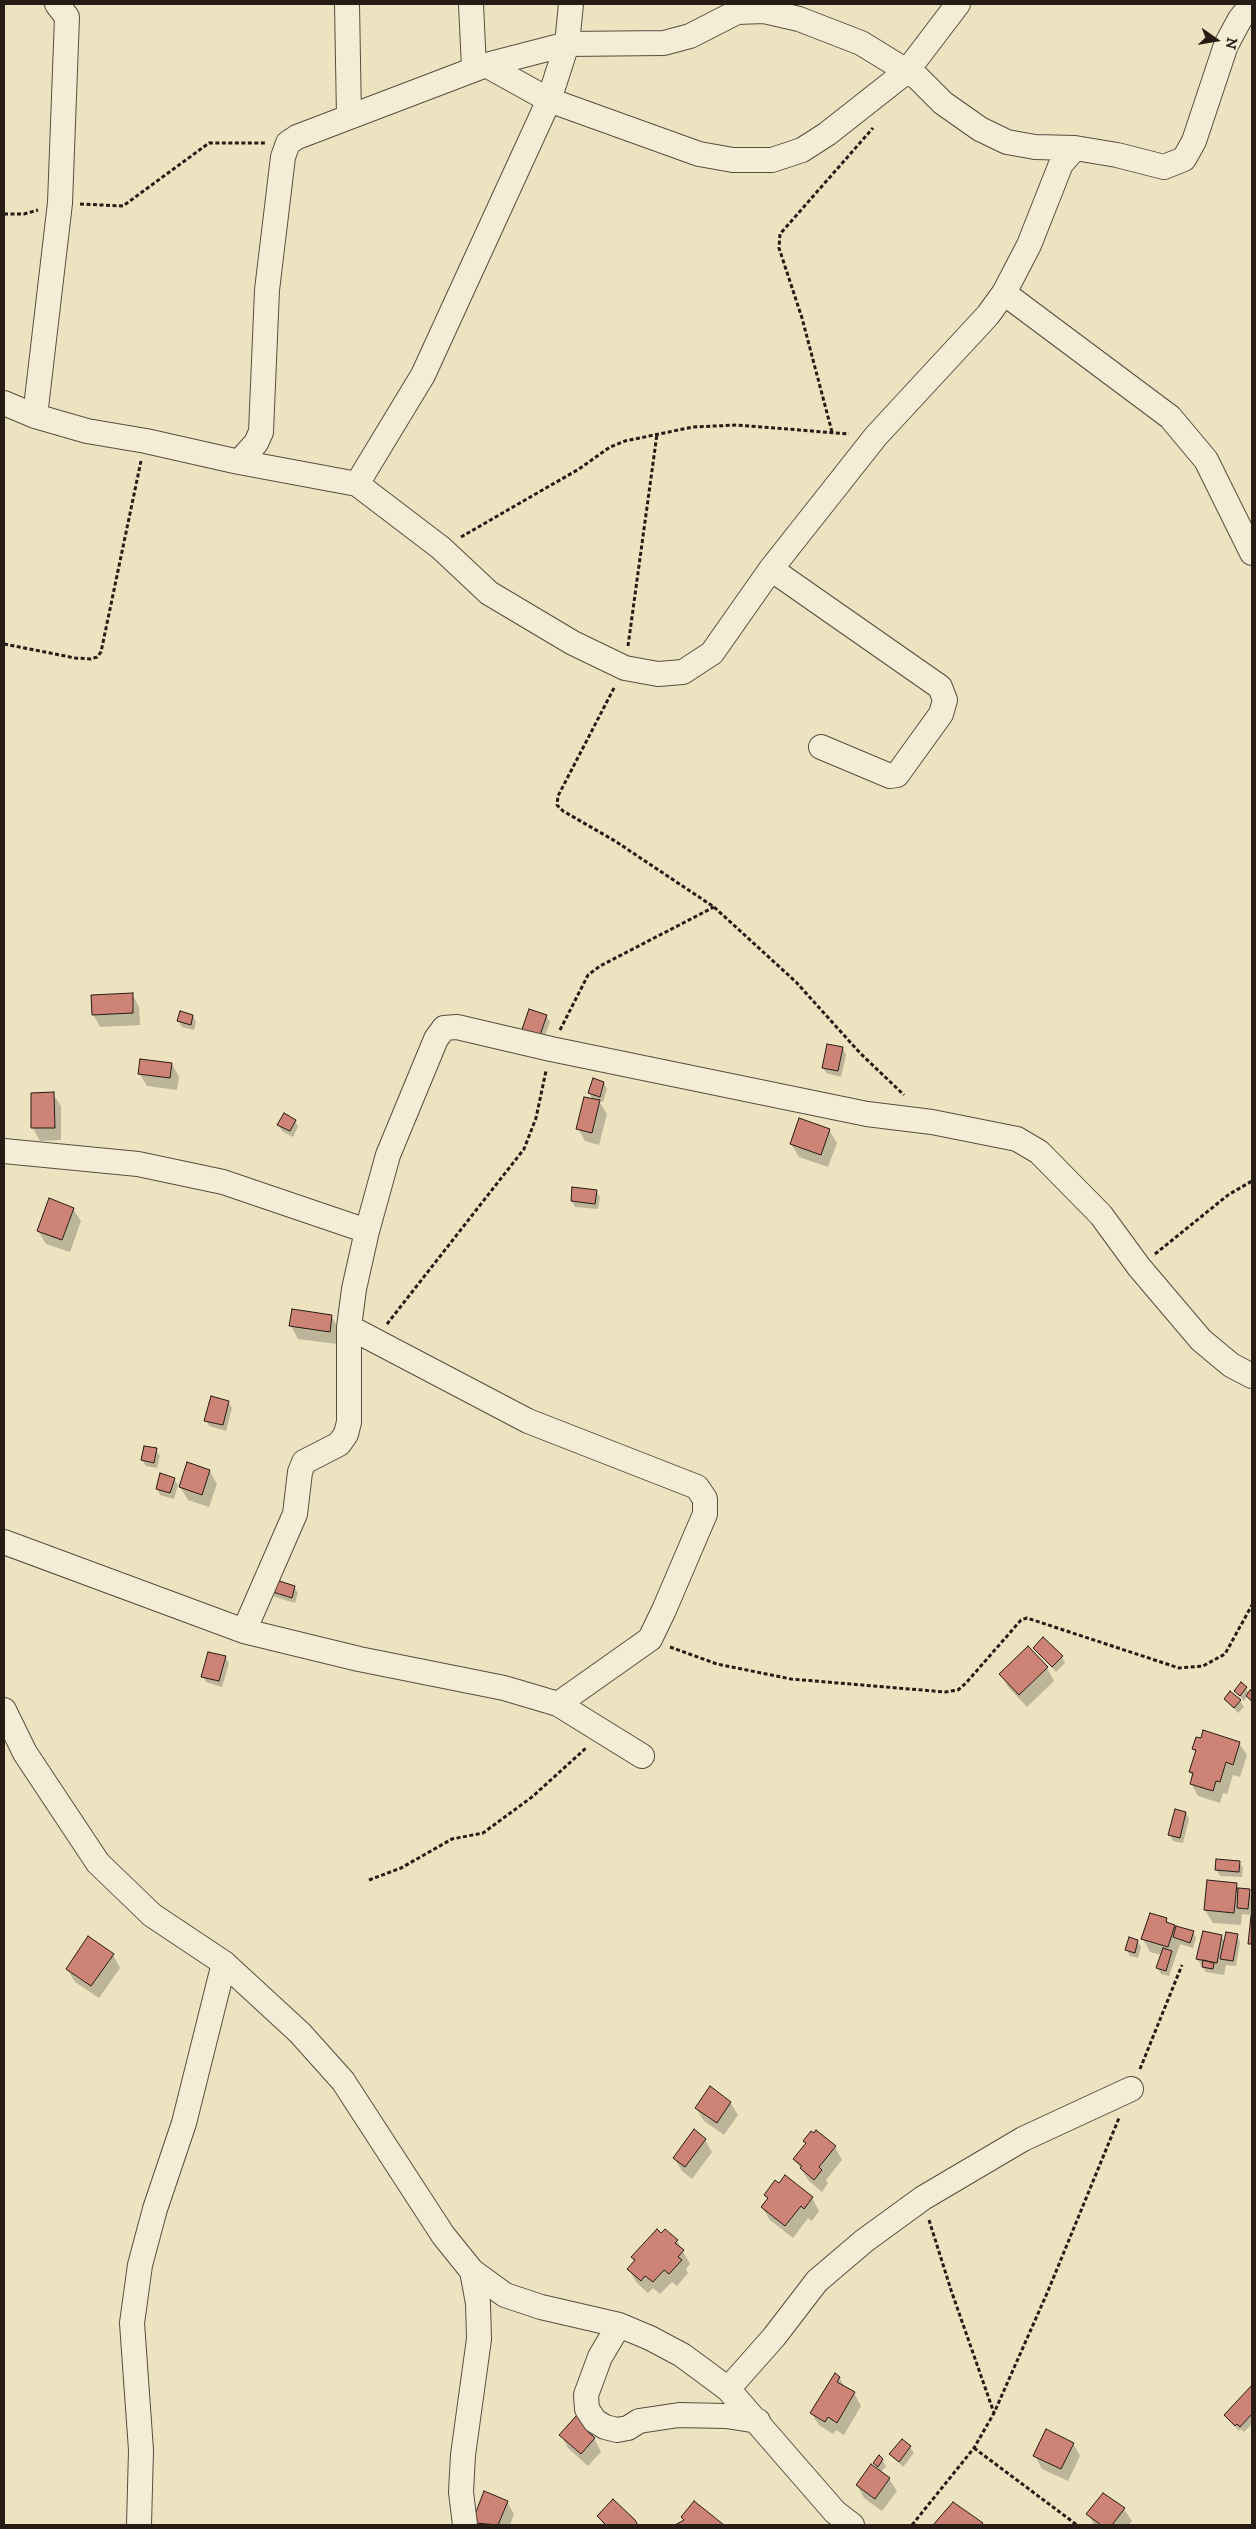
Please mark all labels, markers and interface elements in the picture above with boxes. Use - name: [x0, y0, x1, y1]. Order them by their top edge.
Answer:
- north arrow: [1191, 15, 1241, 65]
- text: N: [1221, 36, 1241, 51]

